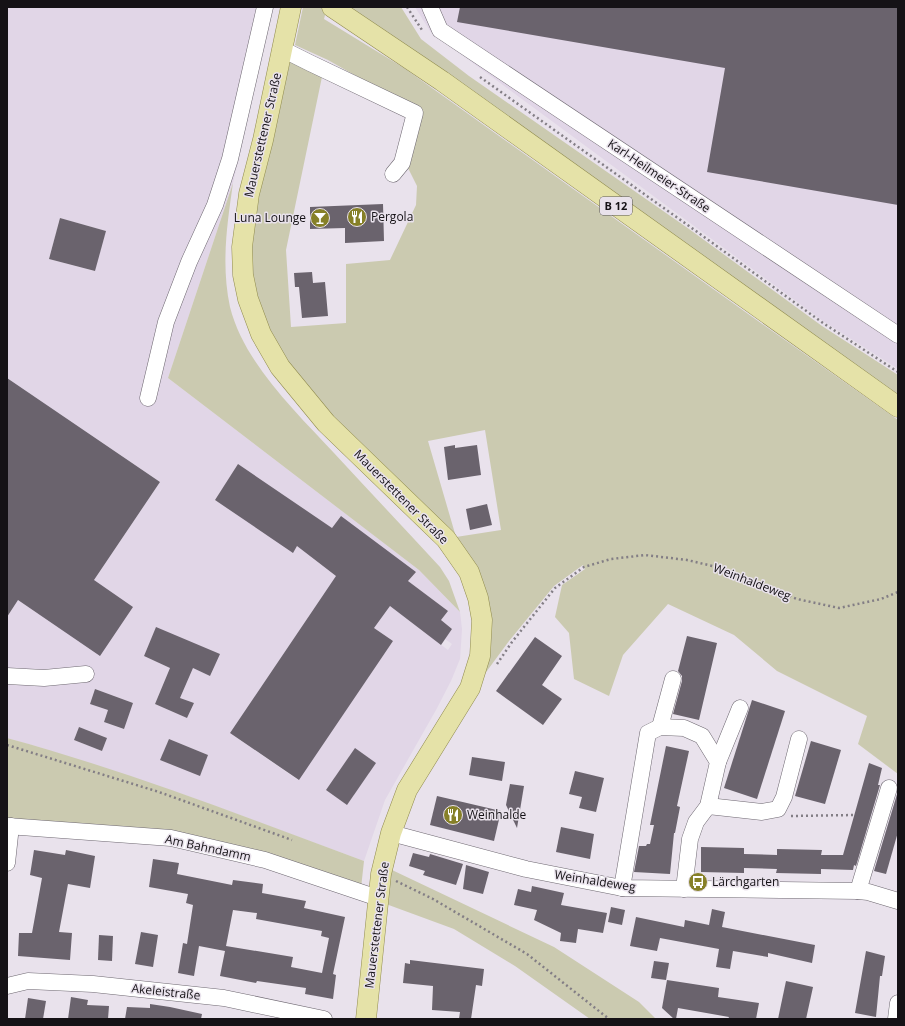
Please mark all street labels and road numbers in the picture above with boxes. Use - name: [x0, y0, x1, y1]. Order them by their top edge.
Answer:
- street label: Mauerstettener Straße: [240, 71, 285, 199]
- street label: Karl-Heilmeier-Straße: [605, 135, 714, 216]
- road number: B 12: [600, 197, 632, 215]
- street label: Mauerstettener Straße: [350, 446, 453, 548]
- street label: Weinhaldeweg: [711, 559, 794, 604]
- street label: Am Bahndamm: [164, 830, 253, 865]
- street label: Mauerstettener Straße: [360, 860, 393, 989]
- street label: Weinhaldeweg: [553, 866, 637, 895]
- street label: Akeleistraße: [131, 979, 202, 1004]

